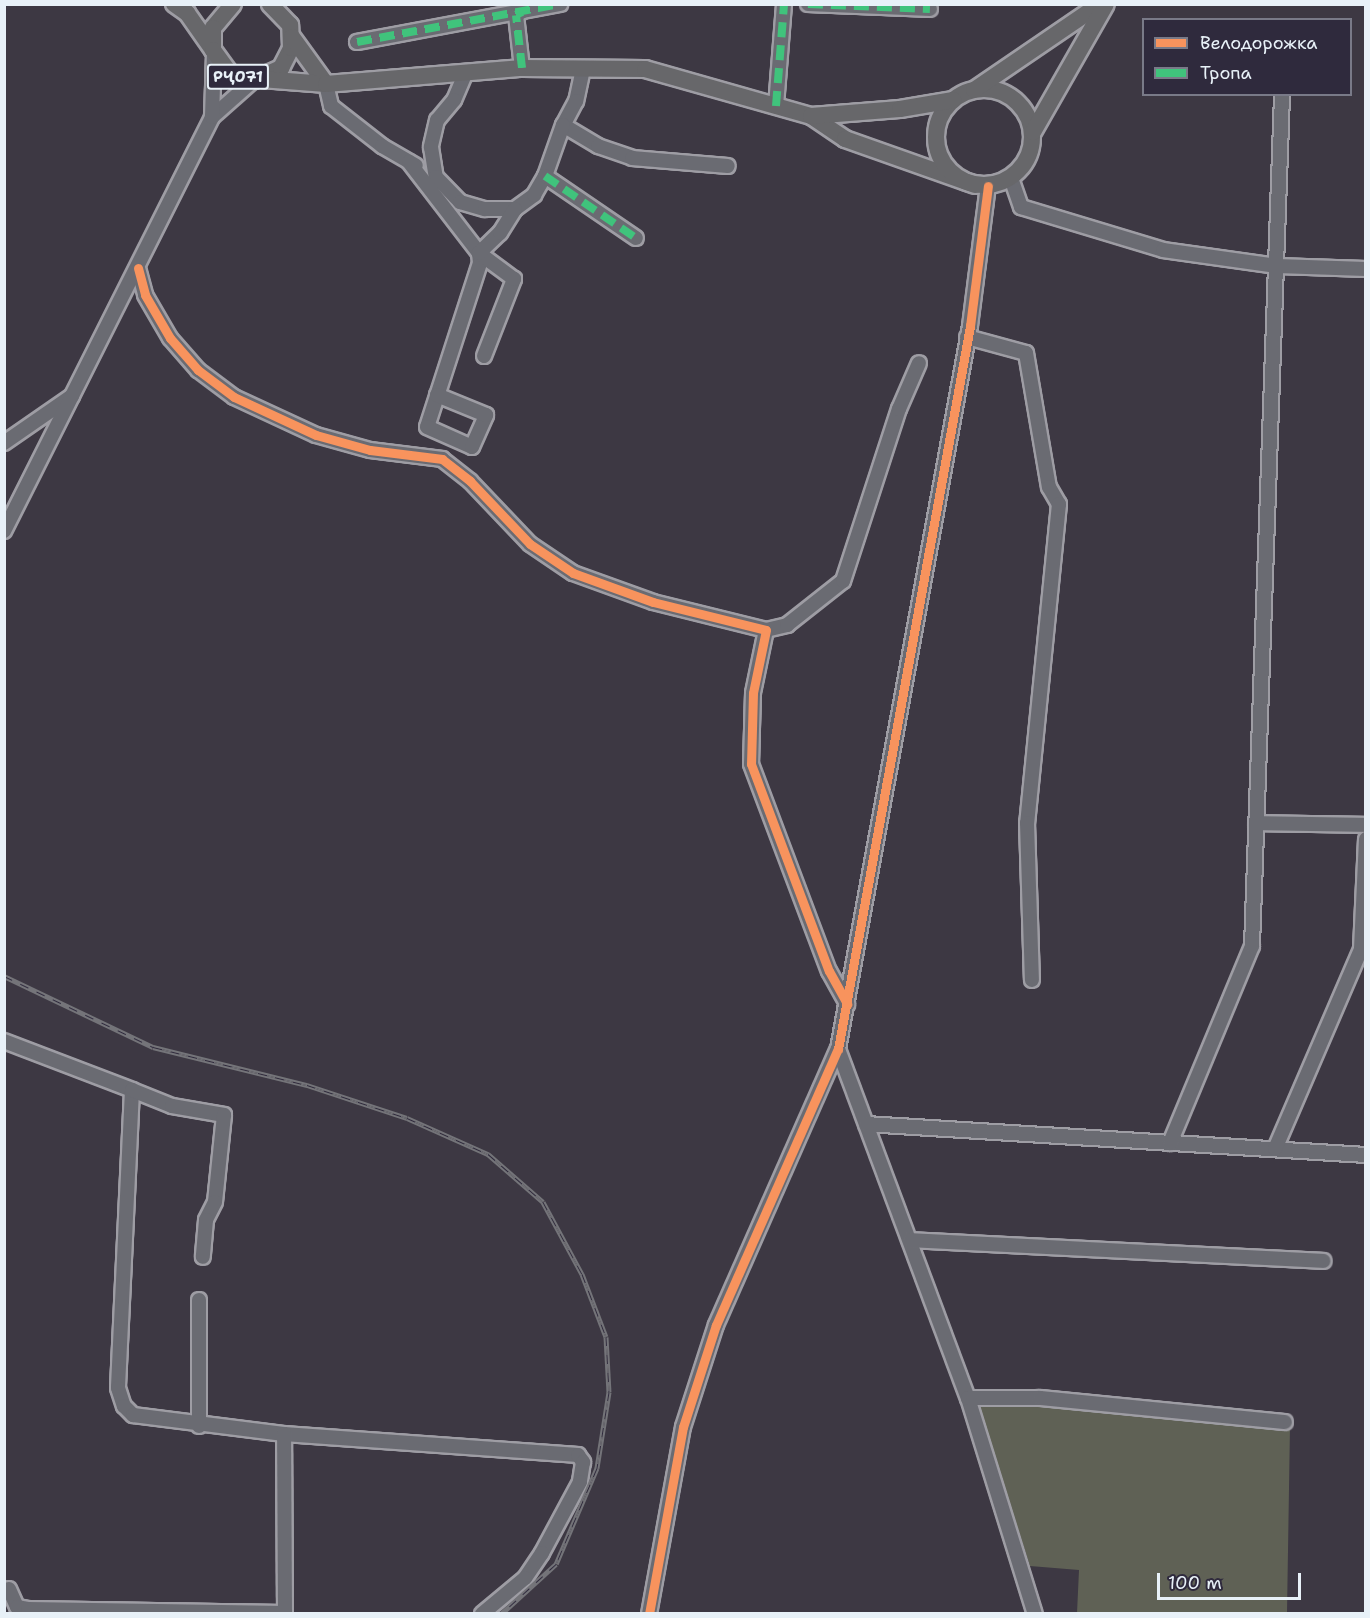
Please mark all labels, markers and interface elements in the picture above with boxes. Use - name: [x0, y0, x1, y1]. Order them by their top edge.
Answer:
- legend: [1142, 18, 1352, 96]
- text: Велодорожка: [1200, 31, 1318, 55]
- text: Тропа: [1200, 61, 1252, 85]
- road number: РҶ071: [206, 64, 270, 90]
- scale bar: [1160, 1561, 1304, 1599]
- text: 100 m: [1168, 1571, 1222, 1595]

